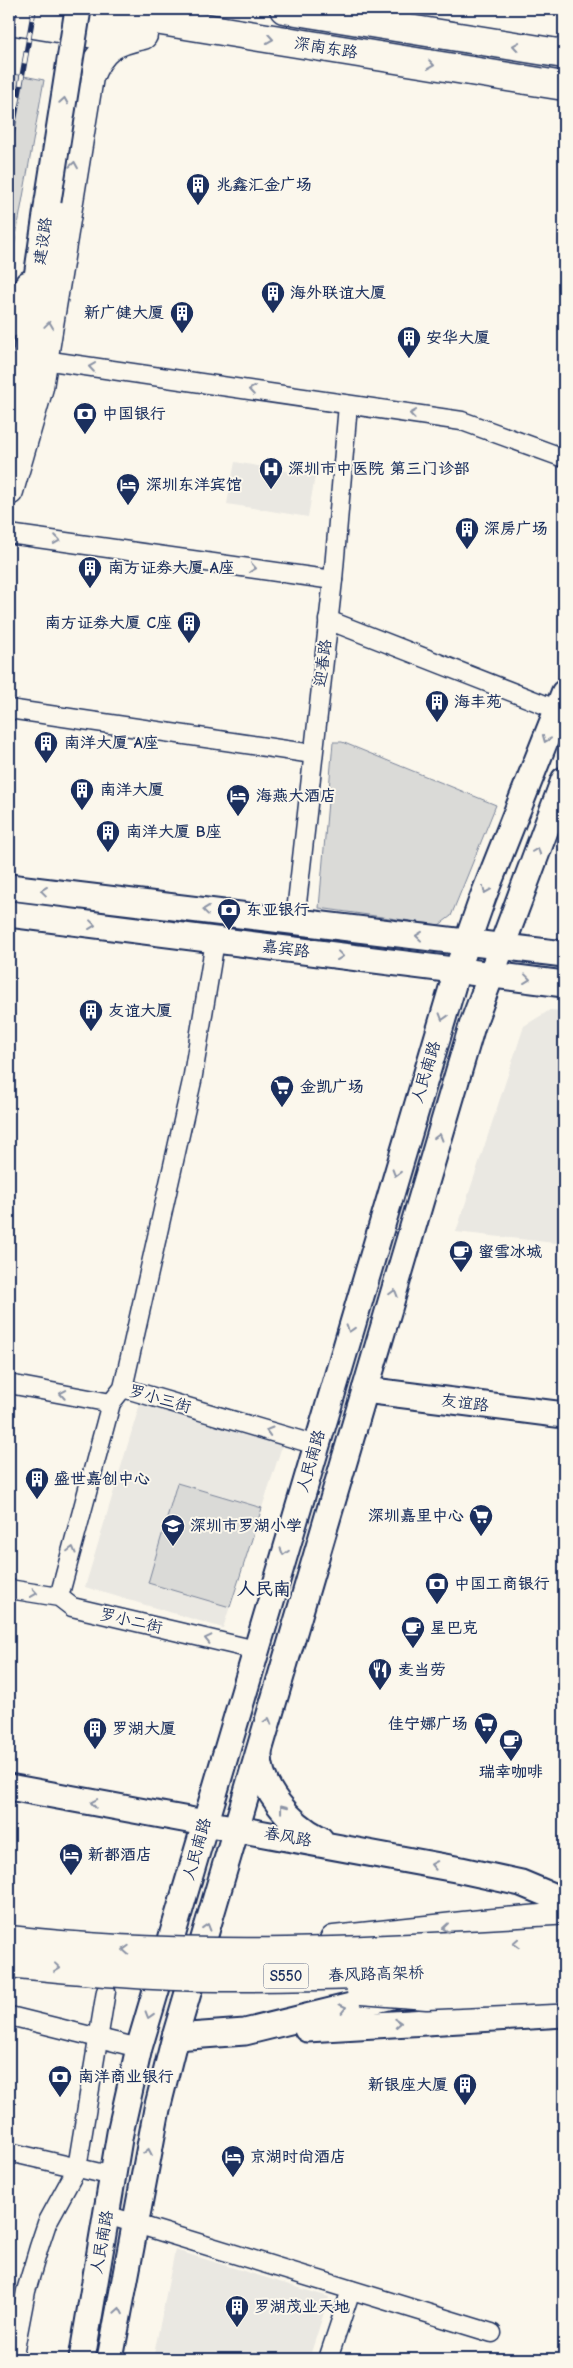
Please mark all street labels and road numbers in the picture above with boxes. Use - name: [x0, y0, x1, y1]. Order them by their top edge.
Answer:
- street label: 深南东路: [293, 34, 359, 62]
- street label: 建设路: [31, 216, 55, 266]
- street label: 迎春路: [311, 638, 335, 688]
- street label: 嘉宾路: [261, 937, 311, 961]
- street label: 人民南路: [408, 1039, 444, 1105]
- street label: 罗小三街: [127, 1382, 193, 1416]
- street label: 友谊路: [440, 1391, 490, 1415]
- street label: 人民南路: [294, 1428, 328, 1494]
- street label: 罗小二街: [98, 1605, 164, 1637]
- street label: 人民南路: [180, 1816, 214, 1882]
- street label: 春风路: [263, 1824, 313, 1850]
- street label: 春风路高架桥: [328, 1963, 424, 1985]
- road number: S550: [264, 1964, 308, 1988]
- street label: 人民南路: [88, 2209, 116, 2275]

